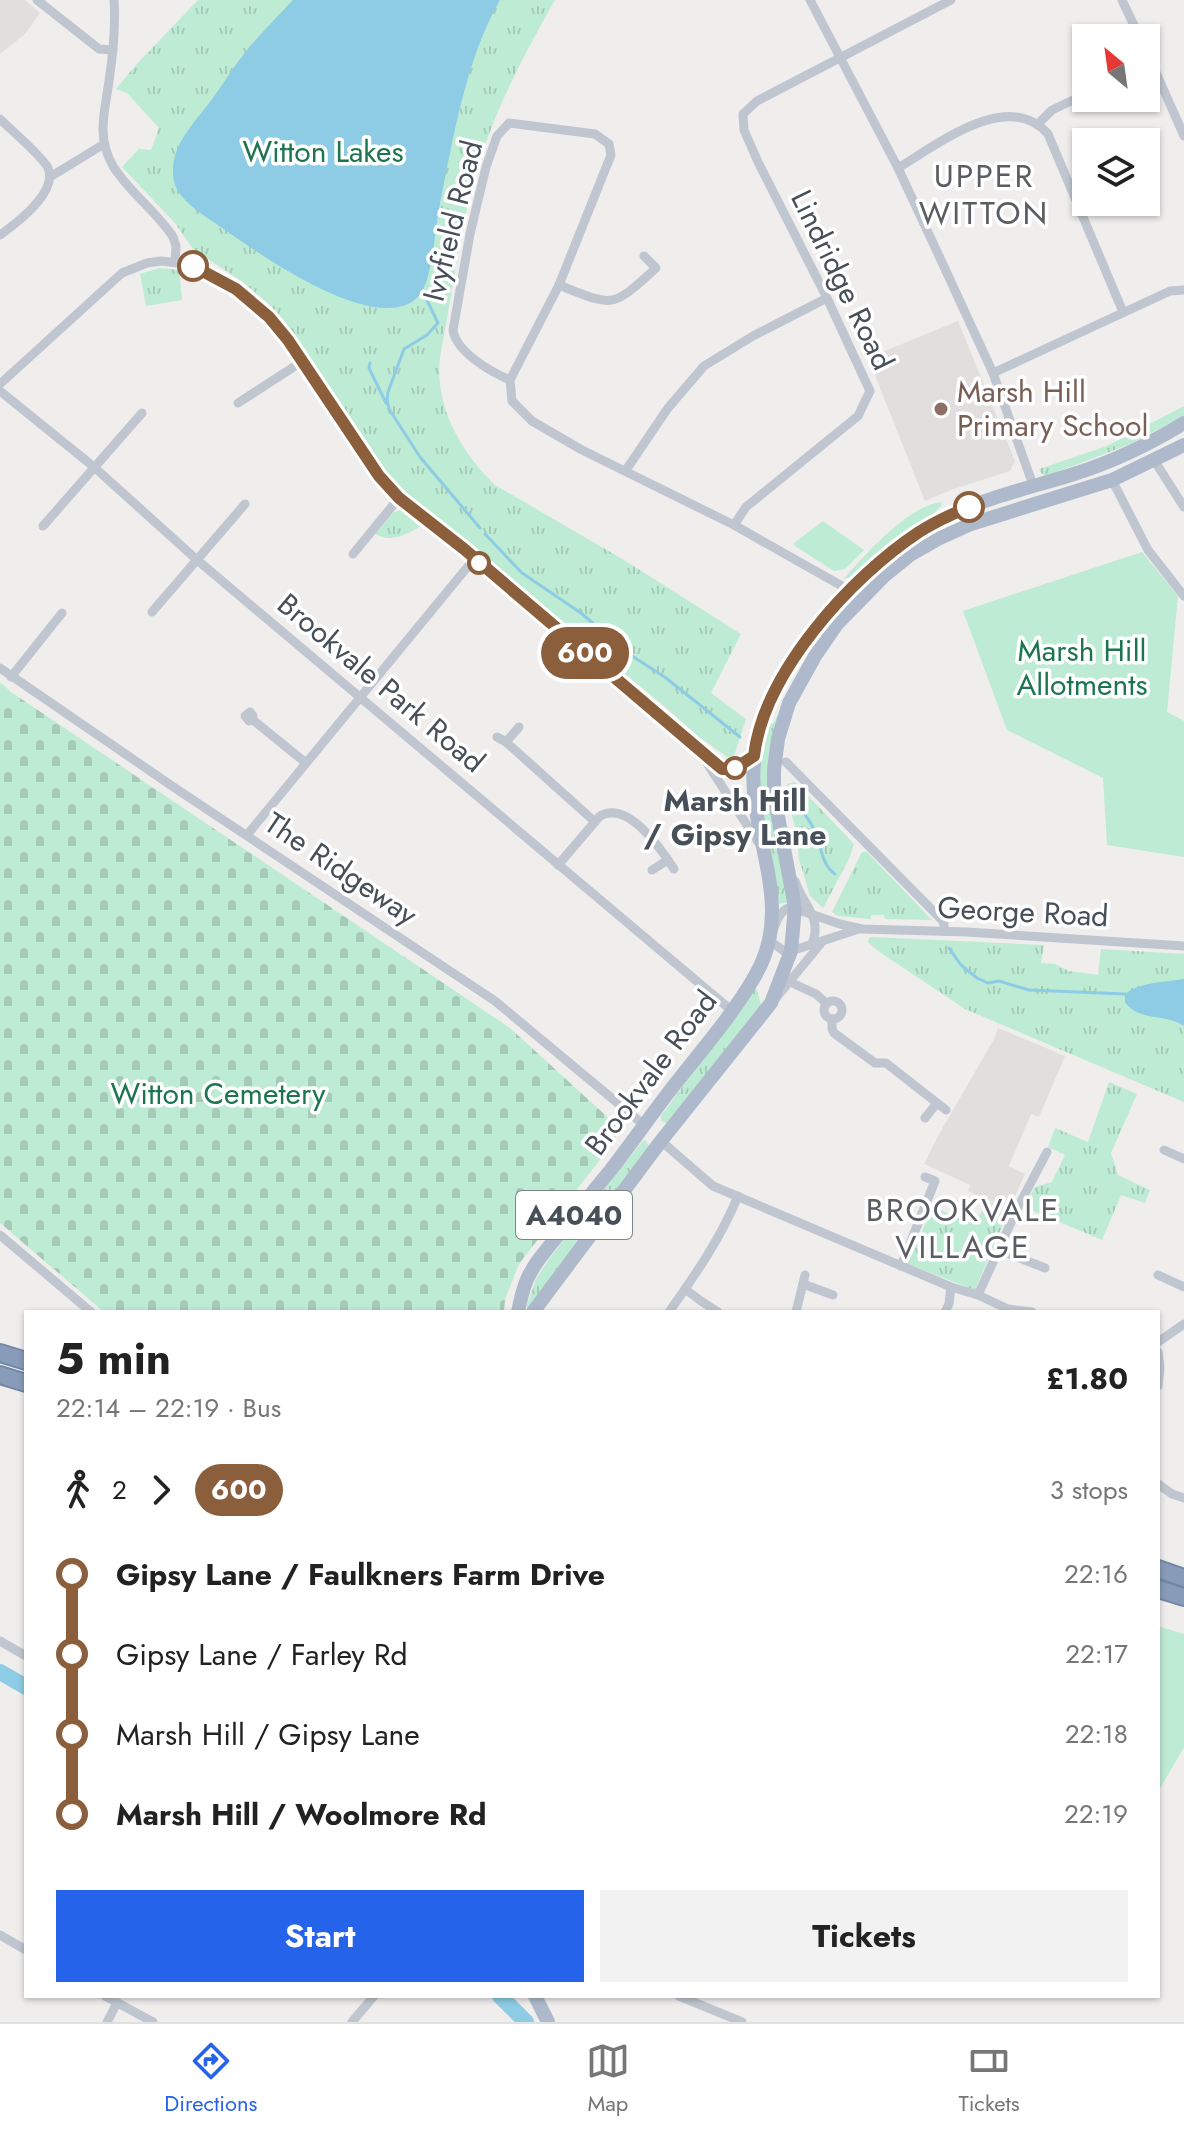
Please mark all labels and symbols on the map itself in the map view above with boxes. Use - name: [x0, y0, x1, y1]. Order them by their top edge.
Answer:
- north arrow: [1072, 24, 1160, 112]
- park label: Witton Lakes: [242, 130, 404, 173]
- street label: Ivyfield Road: [412, 136, 493, 306]
- district label: UPPER WITTON: [919, 153, 1049, 236]
- street label: Lindridge Road: [780, 182, 905, 377]
- unlabelled marker: [178, 251, 208, 281]
- place label: Marsh Hill Primary School: [957, 370, 1148, 447]
- marker: Marsh Hill Primary School: [932, 400, 950, 418]
- unlabelled marker: [954, 492, 984, 522]
- unlabelled marker: [468, 552, 490, 574]
- street label: Brookvale Park Road: [268, 583, 494, 782]
- line badge: 600: [539, 627, 631, 679]
- park label: Marsh Hill Allotments: [1016, 629, 1148, 706]
- marker: Marsh Hill / Gipsy Lane: [724, 757, 746, 779]
- place label: Marsh Hill / Gipsy Lane: [643, 779, 827, 856]
- street label: The Ridgeway: [256, 802, 427, 936]
- street label: George Road: [936, 886, 1110, 937]
- street label: Brookvale Road: [574, 981, 727, 1164]
- park label: Witton Cemetery: [111, 1072, 326, 1115]
- district label: BROOKVALE VILLAGE: [866, 1187, 1060, 1270]
- road number: A4040: [516, 1191, 632, 1239]

